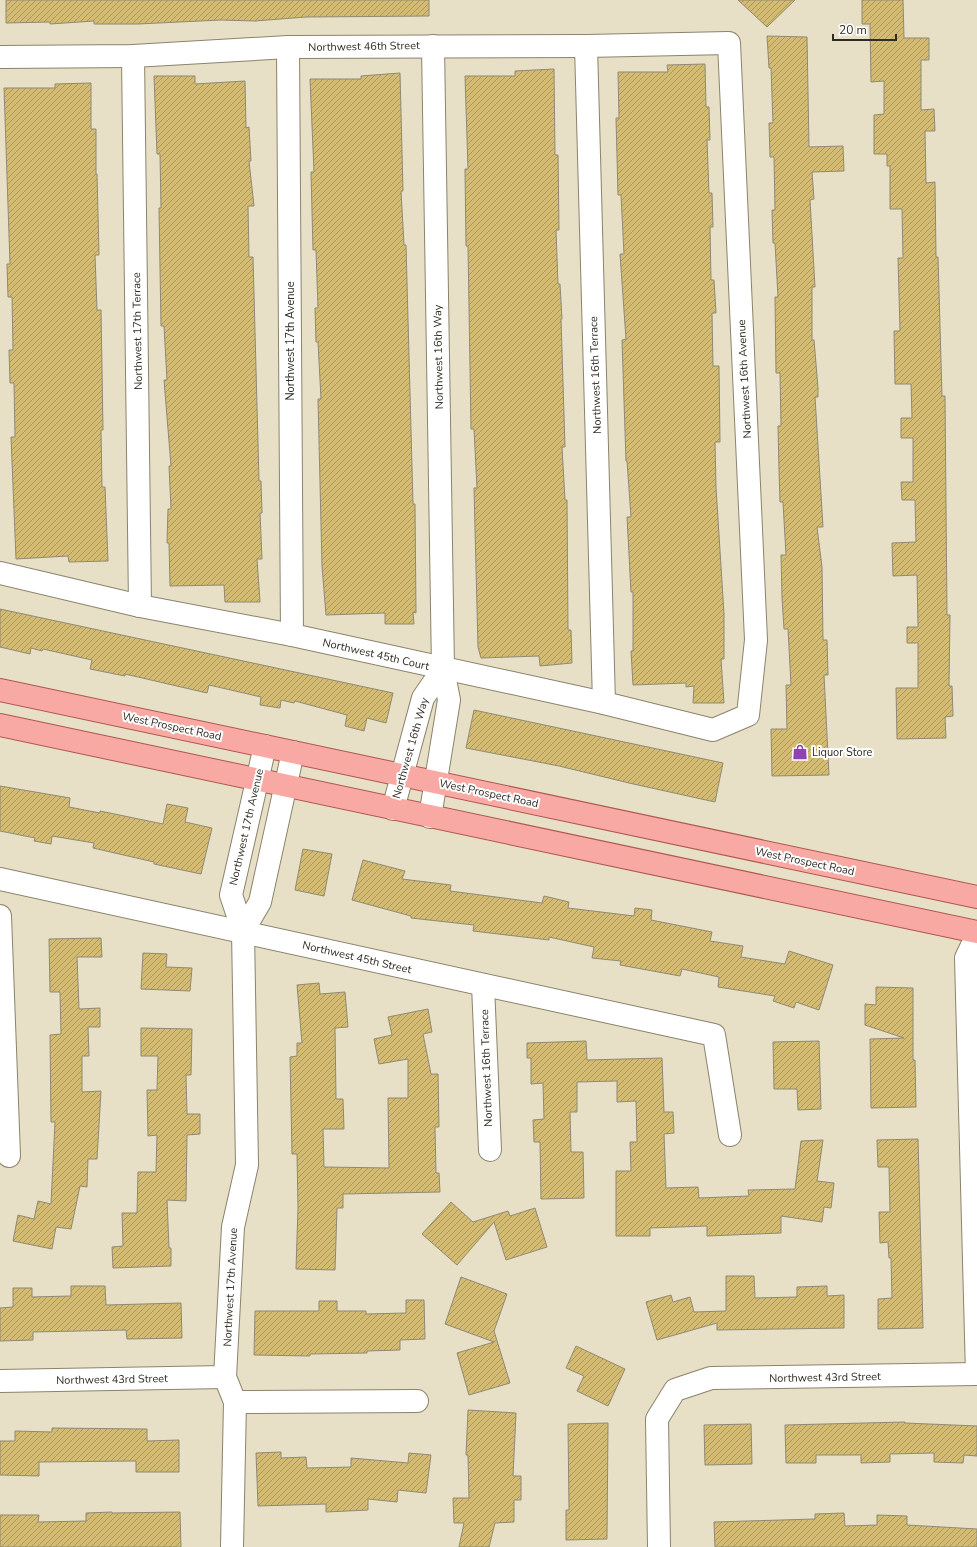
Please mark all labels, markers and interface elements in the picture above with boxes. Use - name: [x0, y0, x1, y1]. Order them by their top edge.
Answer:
- scale bar: [833, 16, 896, 42]
- text: 20 m: [839, 22, 867, 38]
- street label: Northwest 46th Street: [308, 38, 420, 55]
- street label: Northwest 17th Terrace: [129, 272, 146, 390]
- street label: Northwest 17th Avenue: [283, 281, 298, 401]
- street label: Northwest 16th Way: [430, 304, 447, 409]
- street label: Northwest 16th Terrace: [586, 316, 605, 434]
- street label: Northwest 16th Avenue: [734, 319, 755, 439]
- street label: Northwest 45th Court: [321, 635, 431, 674]
- street label: Northwest 16th Way: [389, 696, 432, 800]
- street label: West Prospect Road: [121, 709, 223, 744]
- shop icon: Liquor Store: [791, 743, 809, 761]
- place label: Liquor Store: [812, 745, 873, 760]
- street label: Northwest 17th Avenue: [226, 767, 267, 887]
- street label: West Prospect Road: [438, 776, 540, 811]
- street label: West Prospect Road: [754, 844, 856, 879]
- street label: Northwest 45th Street: [301, 938, 413, 977]
- street label: Northwest 16th Terrace: [477, 1009, 496, 1127]
- street label: Northwest 17th Avenue: [220, 1227, 241, 1347]
- street label: Northwest 43rd Street: [769, 1369, 881, 1386]
- street label: Northwest 43rd Street: [56, 1371, 168, 1388]

